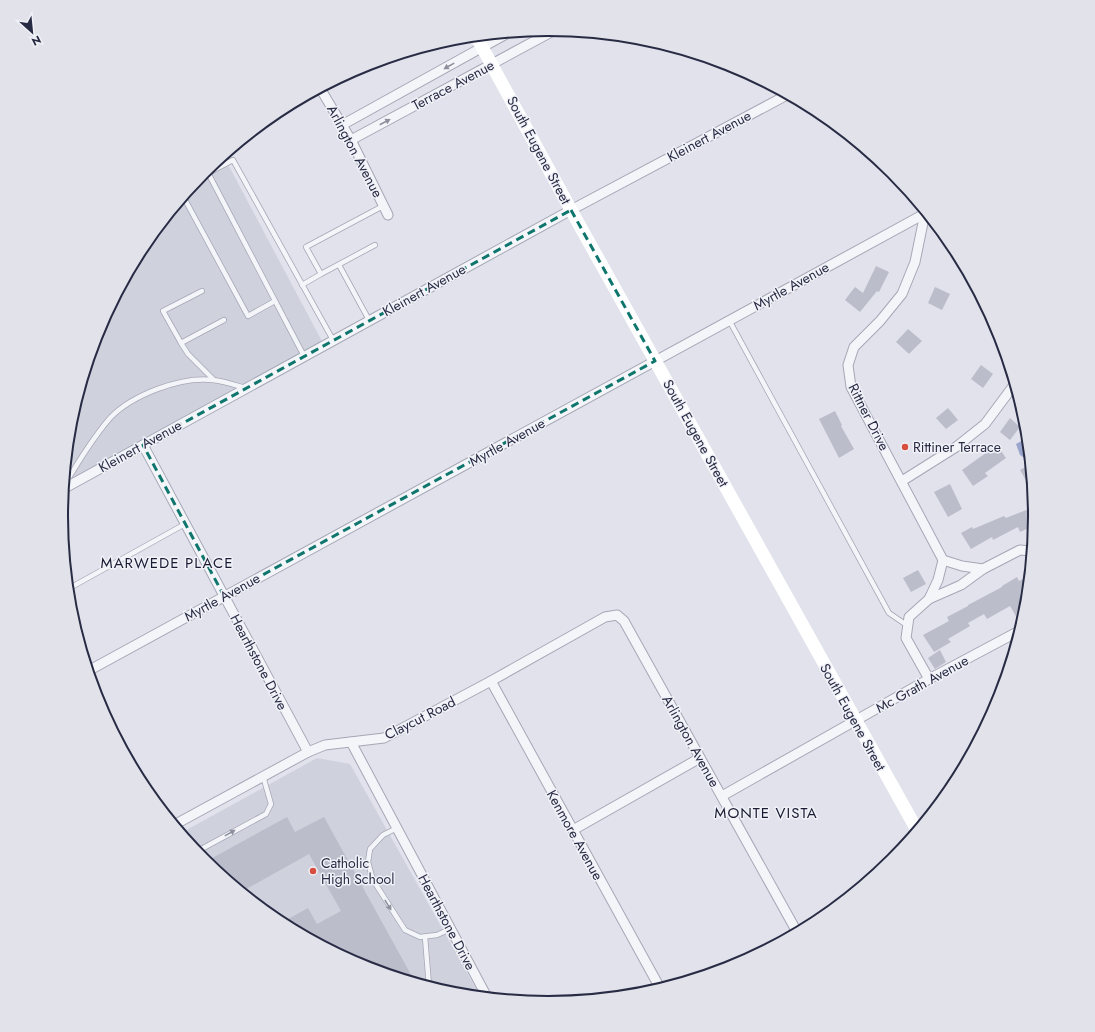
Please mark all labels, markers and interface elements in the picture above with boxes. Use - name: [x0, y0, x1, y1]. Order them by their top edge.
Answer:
- north arrow: [12, 12, 52, 52]
- text: N: [29, 32, 44, 50]
- street label: Terrace Avenue: [408, 55, 498, 115]
- one-way arrow: [443, 62, 454, 69]
- street label: South Eugene Street: [502, 92, 576, 208]
- street label: Arlington Avenue: [322, 101, 388, 201]
- street label: Kleinert Avenue: [663, 105, 755, 167]
- one-way arrow: [379, 118, 391, 125]
- street label: Myrtle Avenue: [749, 257, 833, 315]
- street label: Kleinert Avenue: [379, 259, 469, 321]
- street label: South Eugene Street: [658, 376, 734, 491]
- street label: Rittner Drive: [844, 380, 894, 454]
- street label: Myrtle Avenue: [465, 413, 549, 471]
- street label: Kleinert Avenue: [95, 415, 185, 477]
- place label: Rittiner Terrace: [913, 437, 1001, 457]
- marker: Rittiner Terrace: [900, 442, 910, 452]
- district label: MARWEDE PLACE: [101, 552, 233, 574]
- street label: Myrtle Avenue: [180, 568, 264, 626]
- street label: Hearthstone Drive: [225, 611, 293, 713]
- street label: Mc Grath Avenue: [872, 650, 972, 718]
- street label: South Eugene Street: [815, 660, 891, 775]
- street label: Arlington Avenue: [657, 691, 725, 791]
- street label: Claycut Road: [381, 692, 459, 744]
- street label: Kenmore Avenue: [542, 786, 608, 884]
- district label: MONTE VISTA: [714, 802, 818, 824]
- one-way arrow: [224, 830, 236, 836]
- place label: Catholic High School: [321, 853, 394, 889]
- marker: Catholic High School: [308, 866, 318, 876]
- street label: Hearthstone Drive: [413, 871, 481, 973]
- one-way arrow: [384, 899, 392, 910]

